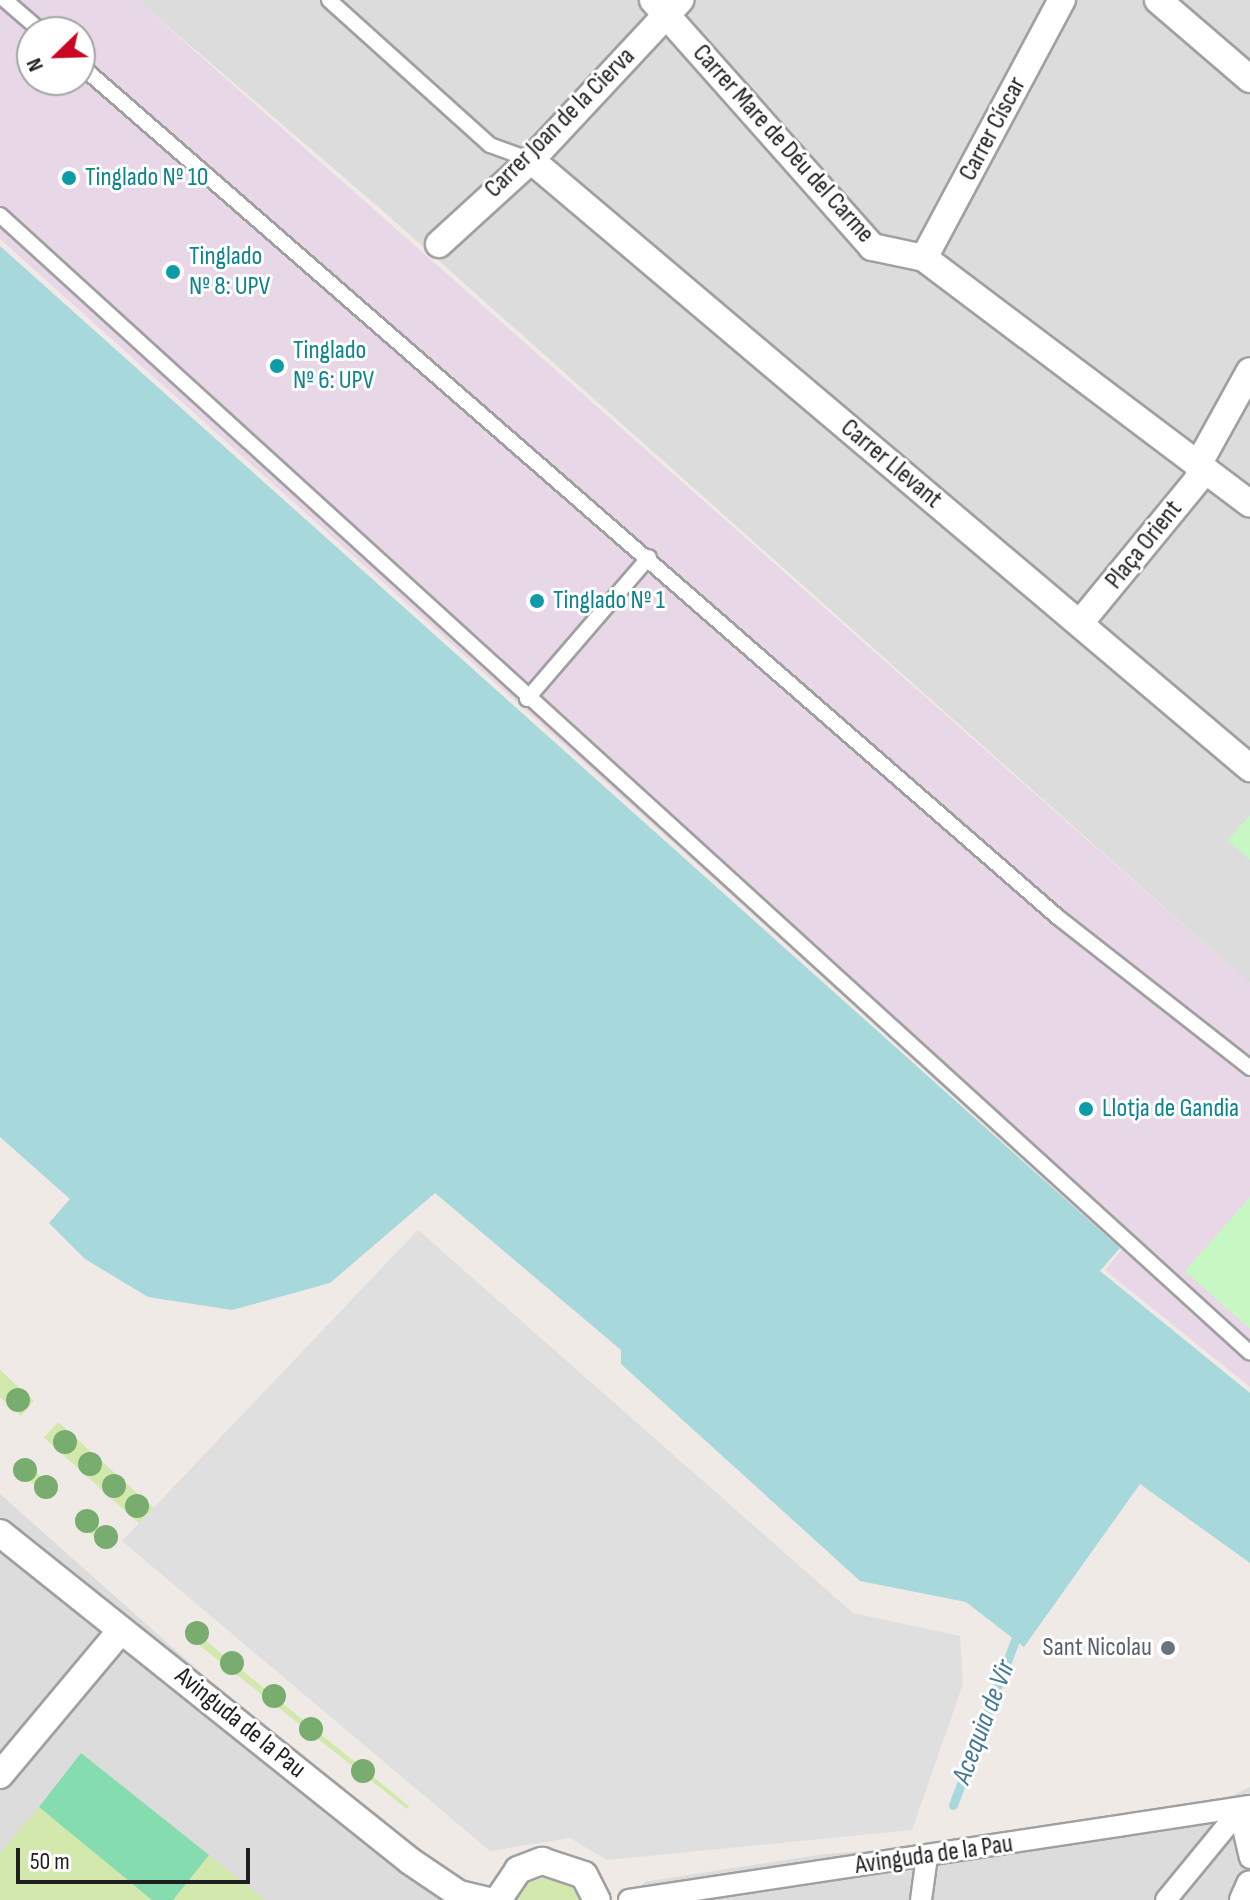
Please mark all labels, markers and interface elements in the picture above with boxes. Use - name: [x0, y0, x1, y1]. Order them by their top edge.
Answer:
- north arrow: [16, 16, 96, 96]
- street label: Carrer Mare de Déu del Carme: [686, 38, 880, 250]
- street label: Carrer Joan de la Cierva: [478, 41, 642, 205]
- text: N: [21, 54, 50, 75]
- street label: Carrer Císcar: [953, 72, 1033, 186]
- place label: Tinglado Nº 10: [85, 162, 208, 194]
- marker: Tinglado Nº 10: [60, 169, 78, 187]
- place label: Tinglado Nº 8: UPV: [189, 241, 270, 302]
- marker: Tinglado Nº 8: UPV: [164, 263, 182, 281]
- place label: Tinglado Nº 6: UPV: [293, 335, 374, 396]
- marker: Tinglado Nº 6: UPV: [268, 357, 286, 375]
- street label: Carrer Llevant: [834, 413, 948, 515]
- street label: Plaça Orient: [1099, 494, 1189, 596]
- place label: Tinglado Nº 1: [553, 585, 665, 617]
- marker: Tinglado Nº 1: [528, 592, 546, 610]
- place label: Llotja de Gandia: [1102, 1093, 1239, 1125]
- marker: Llotja de Gandia: [1077, 1100, 1095, 1118]
- place label: Sant Nicolau: [1043, 1632, 1152, 1664]
- marker: Sant Nicolau: [1159, 1639, 1177, 1657]
- water label: Acequia de Vir: [945, 1655, 1023, 1789]
- street label: Avinguda de la Pau: [168, 1661, 312, 1785]
- street label: Avinguda de la Pau: [853, 1828, 1015, 1882]
- scale bar: [20, 1832, 254, 1882]
- text: 50 m: [30, 1847, 70, 1876]

